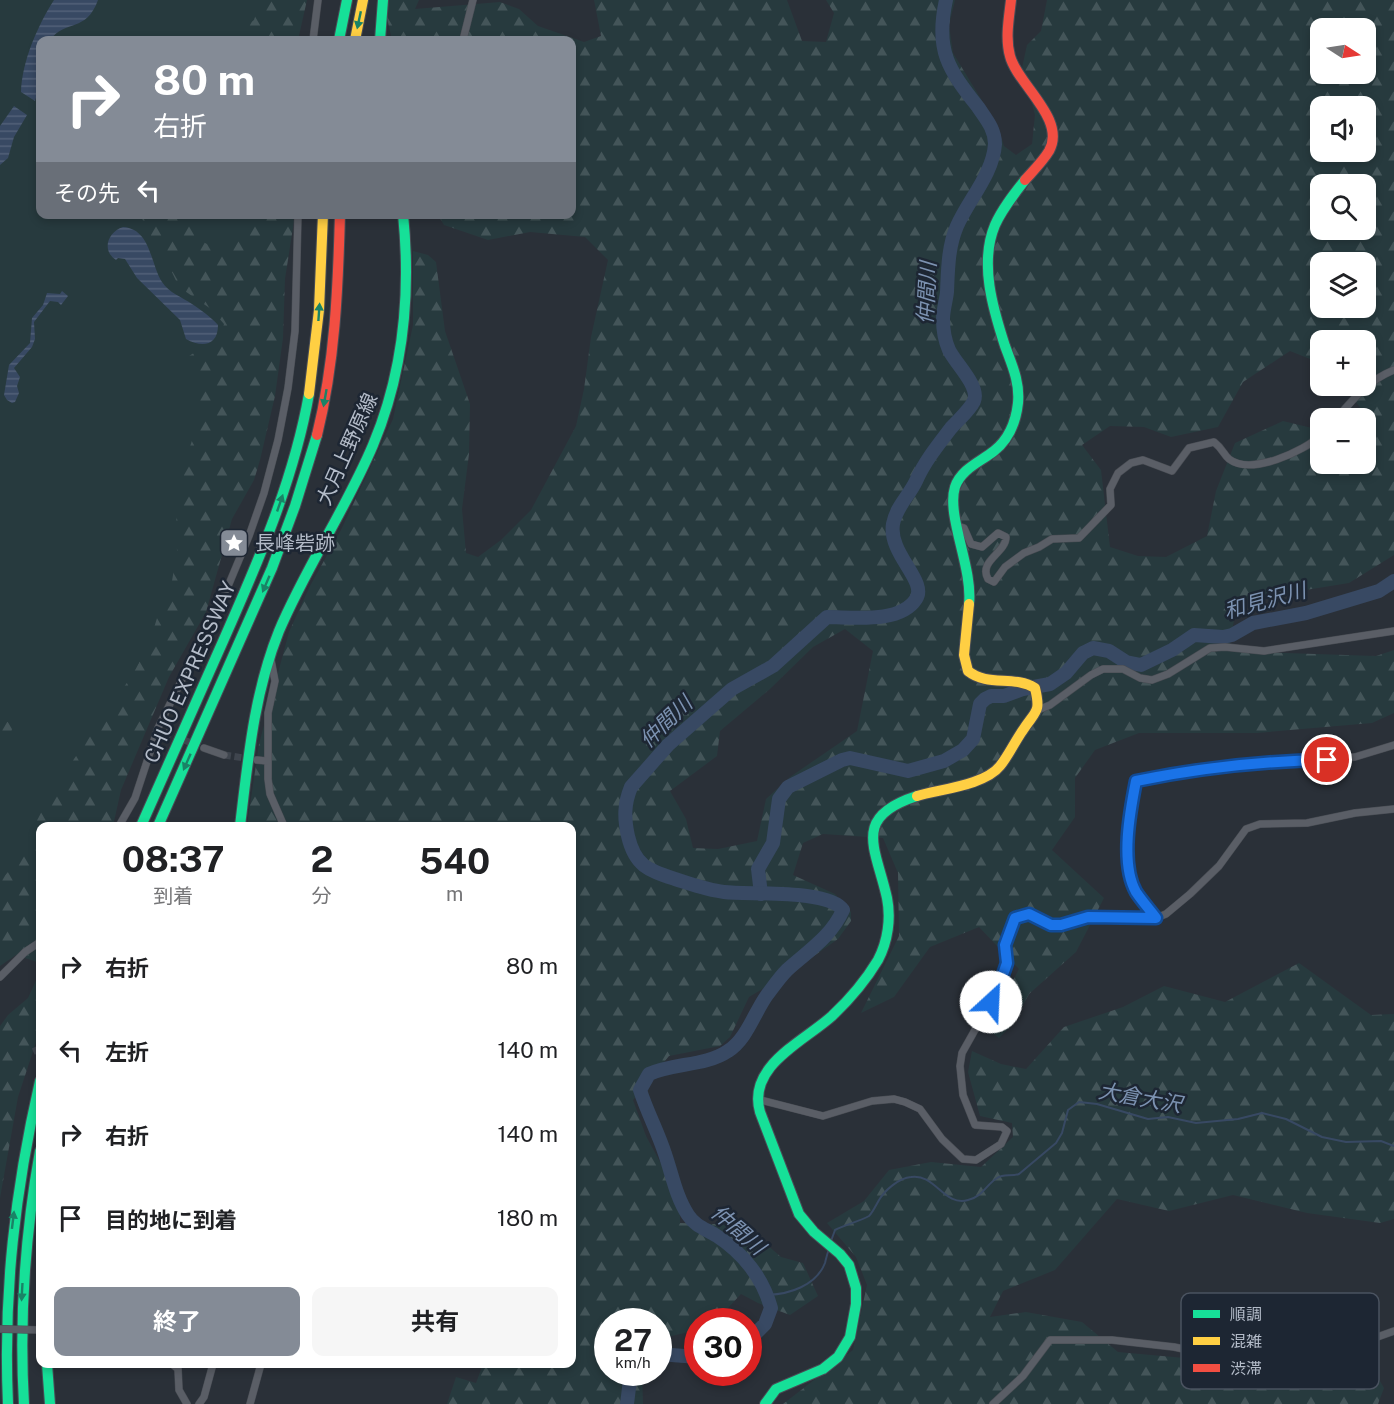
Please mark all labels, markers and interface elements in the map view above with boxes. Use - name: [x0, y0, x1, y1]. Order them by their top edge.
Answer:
- one-way arrow: [354, 11, 363, 30]
- north arrow: [1310, 18, 1376, 84]
- map controls: [1310, 18, 1376, 474]
- text: 80 m: [153, 55, 255, 104]
- icon: right: [54, 60, 132, 138]
- button: sound: [1310, 96, 1376, 162]
- text: 右折: [153, 110, 207, 142]
- icon: left: [132, 174, 165, 207]
- button: search: [1310, 174, 1376, 240]
- text: その先: [54, 180, 120, 206]
- button: layers: [1310, 252, 1376, 318]
- water label: 仲間川: [912, 259, 941, 325]
- one-way arrow: [314, 303, 324, 322]
- button: +: [1310, 330, 1376, 396]
- street label: 大月上野原線: [312, 389, 382, 509]
- one-way arrow: [320, 389, 329, 408]
- button: −: [1310, 408, 1376, 474]
- one-way arrow: [276, 494, 285, 512]
- place icon: 長峰砦跡: [218, 527, 250, 559]
- place label: 長峰砦跡: [255, 531, 335, 555]
- one-way arrow: [261, 575, 271, 593]
- water label: 和見沢川: [1221, 577, 1311, 623]
- street label: CHUO EXPRESSWAY: [139, 578, 241, 766]
- water label: 仲間川: [634, 689, 698, 753]
- pin: [1301, 734, 1352, 785]
- icon: arrive: [1310, 743, 1343, 776]
- one-way arrow: [182, 753, 191, 771]
- text: 08:37: [122, 838, 225, 880]
- text: 2: [310, 838, 333, 880]
- text: 540: [419, 840, 490, 882]
- text: m: [446, 882, 463, 906]
- text: 到着: [153, 884, 193, 908]
- text: 分: [312, 884, 332, 908]
- icon: right: [54, 950, 87, 983]
- text: 80 m: [506, 953, 558, 979]
- text: 右折: [105, 955, 149, 981]
- position arrow: [959, 970, 1023, 1034]
- icon: left: [54, 1034, 87, 1067]
- text: 140 m: [497, 1037, 558, 1063]
- text: 左折: [105, 1039, 149, 1065]
- water label: 大倉大沢: [1097, 1078, 1187, 1118]
- icon: right: [54, 1118, 87, 1151]
- text: 140 m: [497, 1121, 558, 1147]
- text: 右折: [105, 1123, 149, 1149]
- water label: 仲間川: [706, 1200, 772, 1261]
- icon: arrive: [54, 1202, 87, 1235]
- text: 180 m: [497, 1205, 558, 1231]
- text: 目的地に到着: [105, 1207, 237, 1233]
- one-way arrow: [8, 1210, 18, 1229]
- one-way arrow: [18, 1283, 27, 1302]
- button: 終了: [54, 1287, 300, 1356]
- button: 共有: [312, 1287, 558, 1356]
- legend: [1181, 1293, 1379, 1389]
- text: 順調: [1230, 1305, 1262, 1324]
- speed limit sign: 30: [684, 1308, 762, 1386]
- text: 27: [614, 1322, 652, 1358]
- text: 混雑: [1230, 1332, 1262, 1351]
- text: km/h: [615, 1354, 651, 1371]
- text: 渋滞: [1230, 1359, 1262, 1378]

